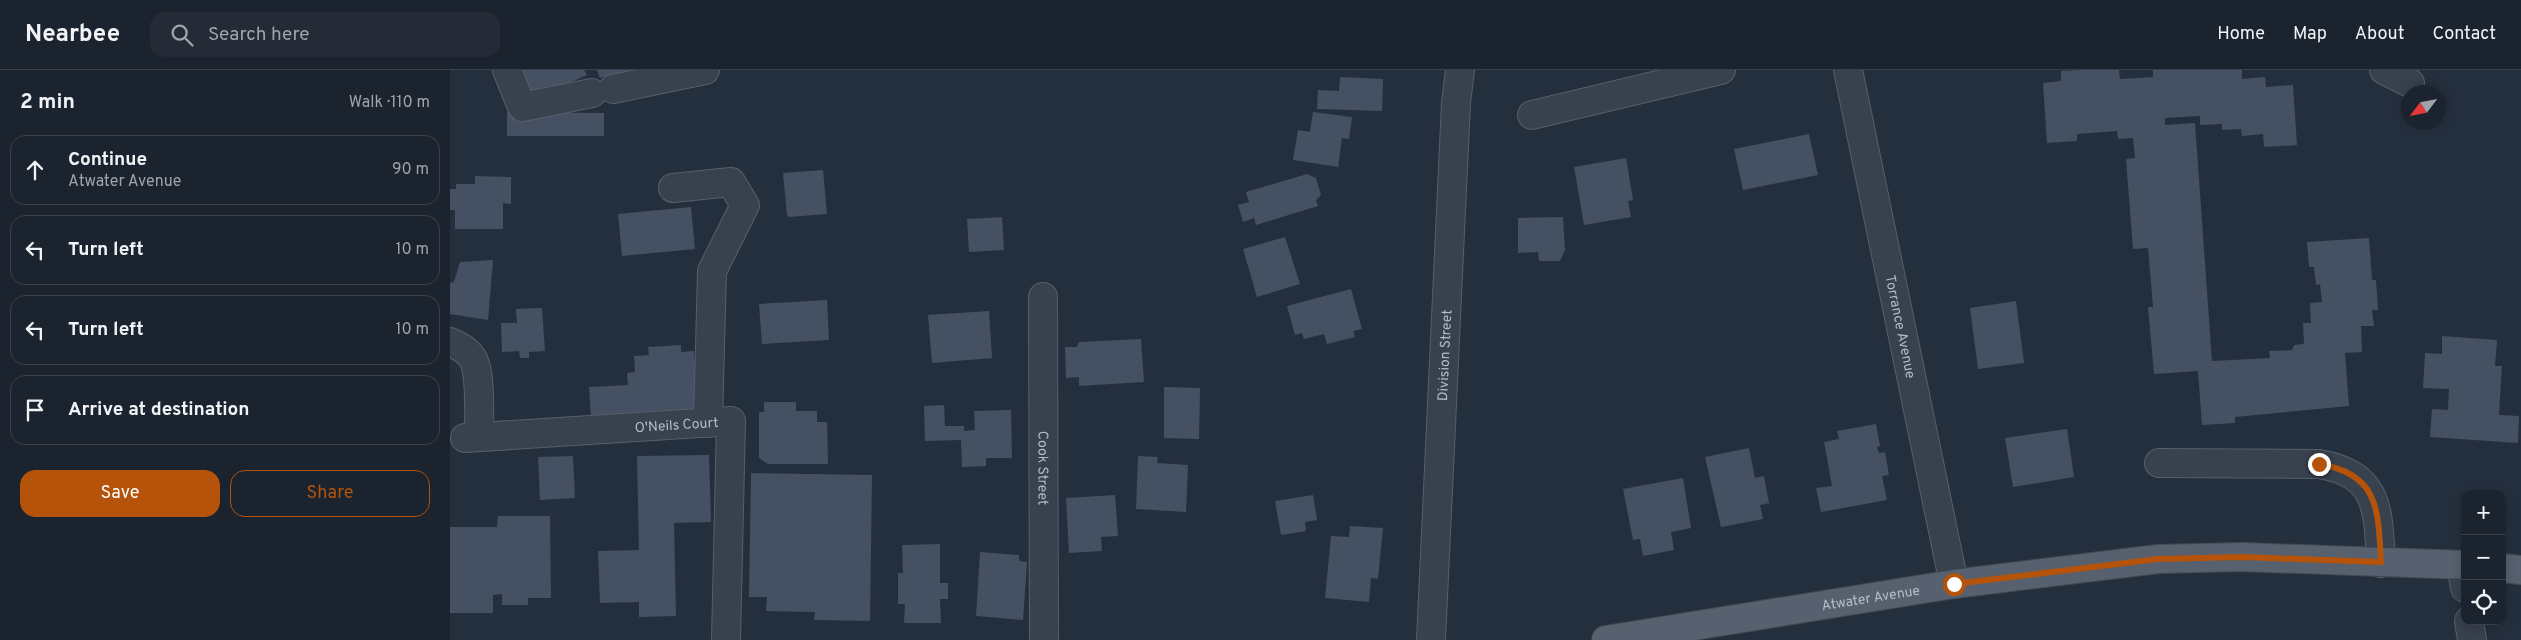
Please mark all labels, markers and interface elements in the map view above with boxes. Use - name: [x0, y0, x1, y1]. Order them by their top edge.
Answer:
- search box: [150, 12, 500, 57]
- text: Nearbee: [25, 20, 120, 50]
- icon: search: [168, 21, 196, 49]
- text: Search here: [208, 23, 310, 47]
- text: Home: [2217, 23, 2265, 46]
- text: Map: [2293, 23, 2327, 46]
- text: About: [2355, 23, 2404, 46]
- text: Contact: [2432, 23, 2496, 46]
- north arrow: [2401, 85, 2446, 130]
- text: 2 min: [20, 89, 75, 116]
- text: Walk · 110 m: [349, 93, 430, 113]
- text: Continue: [68, 148, 147, 172]
- icon: ahead: [21, 156, 49, 184]
- text: 90 m: [392, 160, 429, 180]
- text: Atwater Avenue: [68, 172, 181, 192]
- icon: left: [21, 236, 49, 264]
- text: Turn left: [68, 238, 144, 262]
- text: 10 m: [395, 240, 429, 260]
- street label: Torrance Avenue: [1881, 274, 1918, 380]
- street label: Division Street: [1435, 309, 1456, 401]
- icon: left: [21, 316, 49, 344]
- text: Turn left: [68, 318, 144, 342]
- text: 10 m: [395, 320, 429, 340]
- icon: arrive: [21, 396, 49, 424]
- text: Arrive at destination: [68, 398, 249, 422]
- street label: O'Neils Court: [634, 415, 719, 437]
- street label: Cook Street: [1033, 431, 1051, 505]
- route end: [2308, 453, 2331, 476]
- button: Save: [20, 470, 220, 517]
- button: Share: [230, 470, 430, 517]
- map controls: [2461, 490, 2506, 625]
- button: +: [2461, 490, 2506, 535]
- button: −: [2461, 535, 2506, 580]
- route start: [1943, 573, 1966, 596]
- button: locate: [2461, 580, 2506, 625]
- street label: Atwater Avenue: [1820, 583, 1921, 615]

